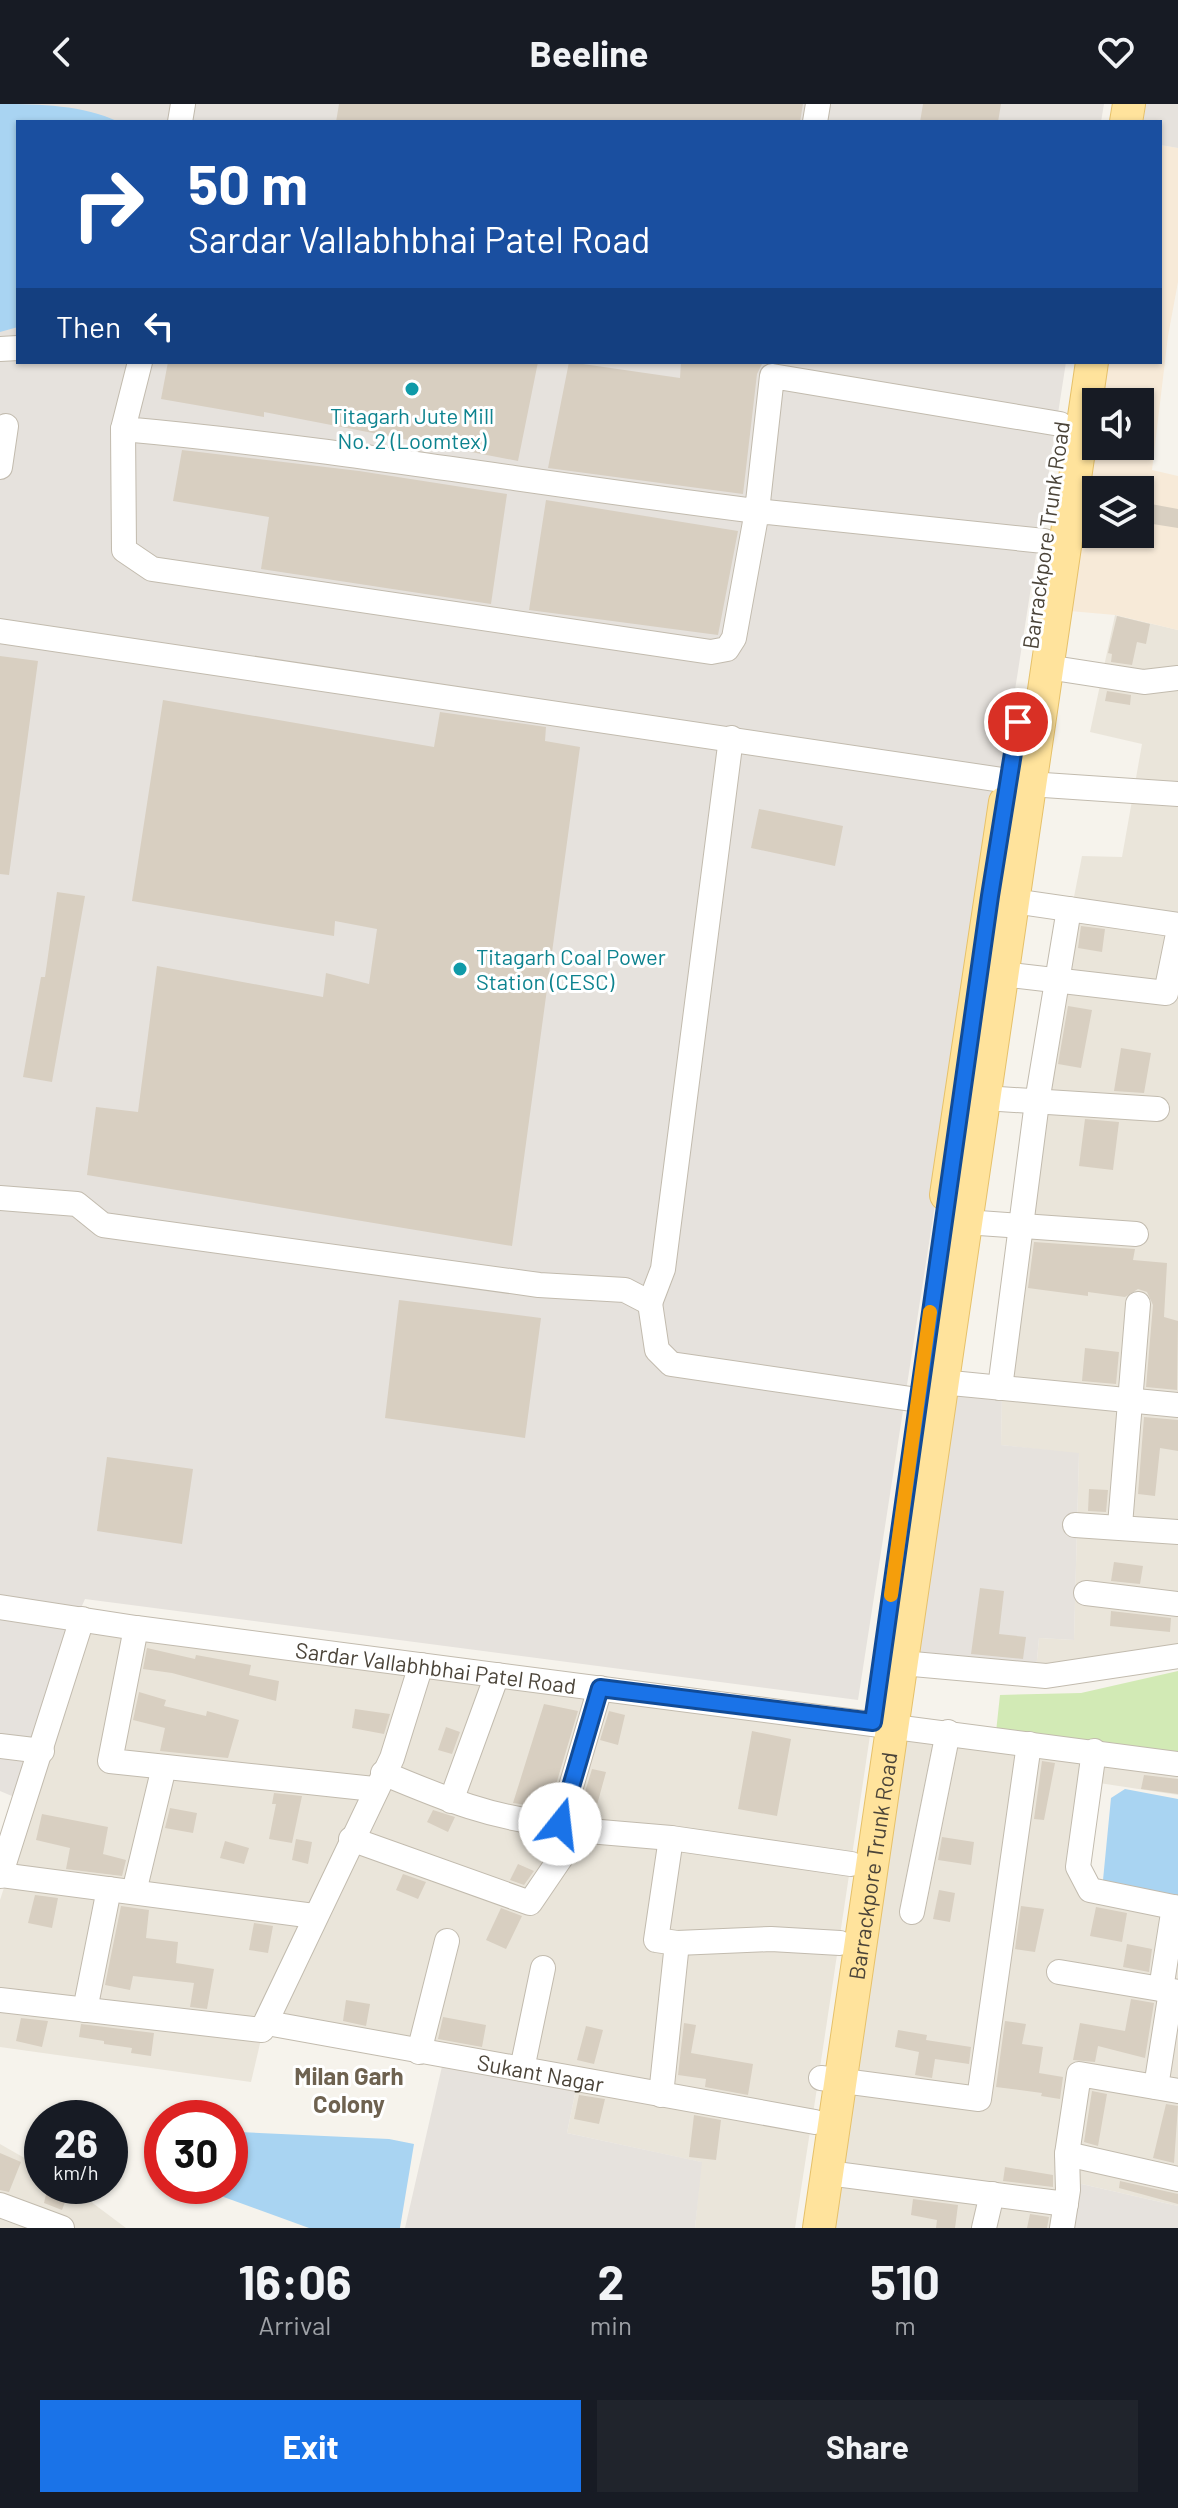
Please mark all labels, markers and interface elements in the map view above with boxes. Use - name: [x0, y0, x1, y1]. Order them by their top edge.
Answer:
- icon: back: [40, 30, 84, 74]
- icon: heart: [1094, 30, 1138, 74]
- text: Beeline: [530, 31, 648, 74]
- text: 50 m: [188, 149, 308, 216]
- icon: right: [56, 152, 160, 256]
- text: Sardar Vallabhbhai Patel Road: [188, 217, 651, 260]
- icon: left: [137, 304, 181, 348]
- text: Then: [56, 308, 121, 344]
- marker: Titagarh Jute Mill No. 2 (Loomtex): [403, 380, 421, 398]
- map controls: [1082, 388, 1154, 548]
- button: sound: [1082, 388, 1154, 460]
- place label: Titagarh Jute Mill No. 2 (Loomtex): [330, 402, 494, 453]
- street label: Barrackpore Trunk Road: [1016, 419, 1074, 651]
- button: layers: [1082, 476, 1154, 548]
- pin: [984, 688, 1052, 756]
- icon: arrive: [996, 700, 1040, 744]
- place label: Titagarh Coal Power Station (CESC): [476, 943, 666, 994]
- marker: Titagarh Coal Power Station (CESC): [451, 960, 469, 978]
- street label: Sardar Vallabhbhai Patel Road: [294, 1636, 578, 1698]
- street label: Barrackpore Trunk Road: [842, 1750, 901, 1981]
- position arrow: [518, 1782, 602, 1866]
- street label: Sukant Nagar: [475, 2048, 606, 2097]
- district label: Milan Garh Colony: [294, 2061, 404, 2118]
- speed limit sign: 30: [144, 2100, 248, 2204]
- text: 26: [54, 2118, 98, 2166]
- text: km/h: [53, 2160, 99, 2184]
- text: 16:06: [238, 2252, 352, 2310]
- text: 2: [597, 2252, 624, 2310]
- text: 510: [870, 2252, 940, 2310]
- text: Arrival: [259, 2309, 331, 2340]
- text: min: [590, 2309, 632, 2340]
- text: m: [894, 2309, 916, 2340]
- button: Exit: [40, 2400, 581, 2492]
- button: Share: [597, 2400, 1138, 2492]

